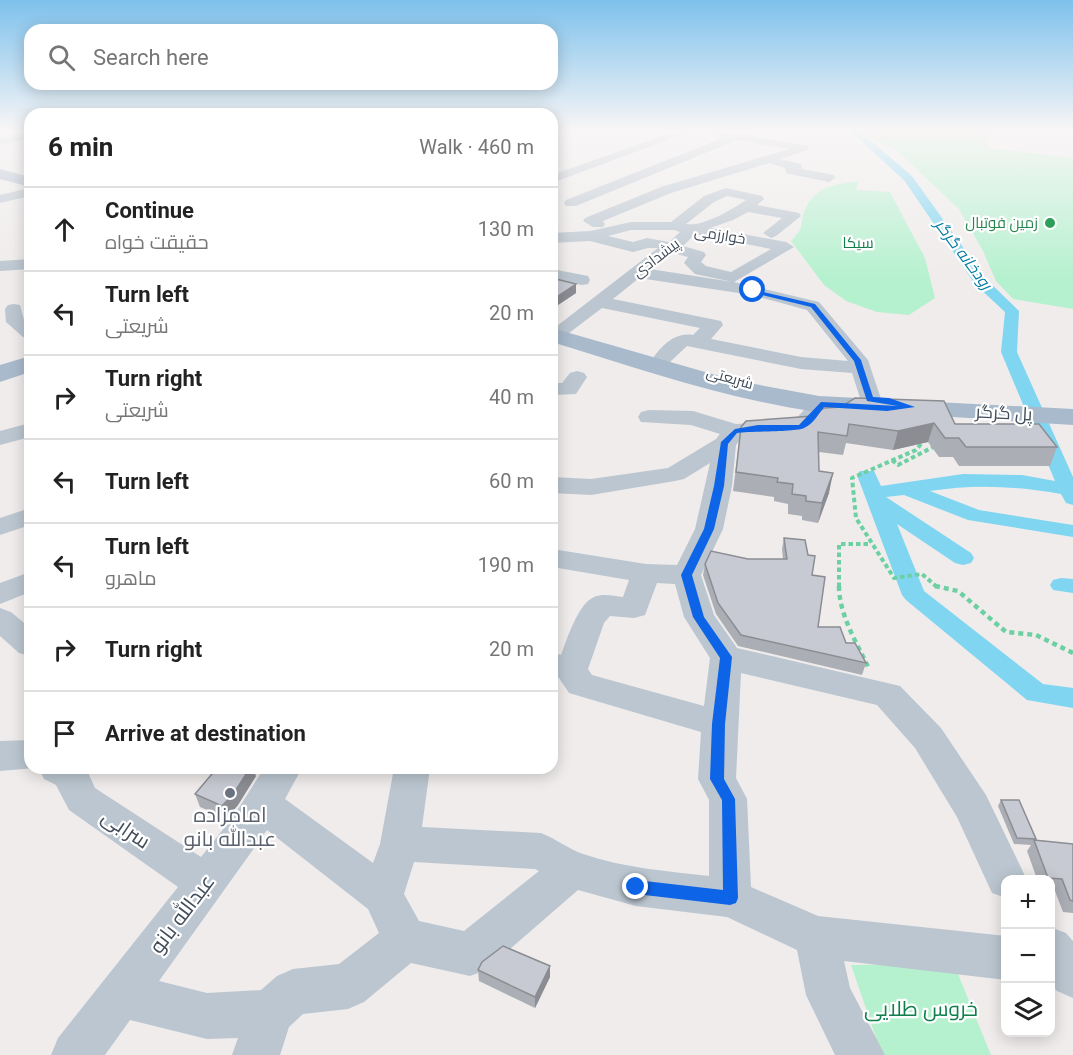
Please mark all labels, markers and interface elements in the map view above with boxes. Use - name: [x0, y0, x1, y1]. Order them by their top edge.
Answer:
- search box: [24, 24, 558, 90]
- icon: search: [45, 41, 78, 74]
- text: Search here: [93, 45, 209, 70]
- text: 6 min: [48, 132, 113, 162]
- text: Walk · 460 m: [419, 135, 534, 159]
- text: Continue: [105, 198, 194, 223]
- icon: ahead: [48, 213, 81, 246]
- water label: رودخانه گرگر: [930, 214, 997, 295]
- place label: زمین فوتبال: [965, 214, 1038, 233]
- marker: زمین فوتبال: [1043, 216, 1057, 230]
- text: 130 m: [478, 217, 534, 241]
- street label: خوارزمی: [693, 222, 747, 249]
- text: حقیقت خواه: [105, 230, 209, 254]
- park label: سیکا: [842, 234, 874, 252]
- street label: پیشدادی: [629, 235, 684, 282]
- route start: [739, 276, 765, 302]
- text: Turn left: [105, 282, 189, 307]
- icon: left: [48, 297, 81, 330]
- text: 20 m: [489, 301, 534, 325]
- text: شریعتی: [105, 314, 169, 338]
- street label: شریعتی: [704, 363, 755, 394]
- text: Turn right: [105, 366, 202, 391]
- icon: right: [48, 381, 81, 414]
- text: 40 m: [489, 385, 534, 409]
- text: شریعتی: [105, 398, 169, 422]
- street label: پل گرگر: [974, 400, 1033, 426]
- icon: left: [48, 465, 81, 498]
- text: Turn left: [105, 469, 189, 494]
- text: 60 m: [489, 469, 534, 493]
- text: Turn left: [105, 534, 189, 559]
- icon: left: [48, 549, 81, 582]
- text: 190 m: [478, 553, 534, 577]
- text: ماهرو: [105, 566, 157, 590]
- icon: right: [48, 633, 81, 666]
- text: Turn right: [105, 637, 202, 662]
- text: 20 m: [489, 637, 534, 661]
- icon: arrive: [48, 717, 81, 750]
- text: Arrive at destination: [105, 721, 306, 746]
- marker: امامزاده عبدالله بانو: [223, 786, 237, 800]
- place label: امامزاده عبدالله بانو: [184, 803, 276, 851]
- street label: سرابی: [97, 804, 155, 855]
- street label: عبدالله بانو: [143, 869, 219, 958]
- route end: [622, 873, 648, 899]
- map controls: [1001, 875, 1055, 1037]
- button: +: [1001, 875, 1055, 929]
- button: −: [1001, 929, 1055, 983]
- button: layers: [1001, 983, 1055, 1037]
- park label: خروس طلایی: [864, 997, 978, 1022]

